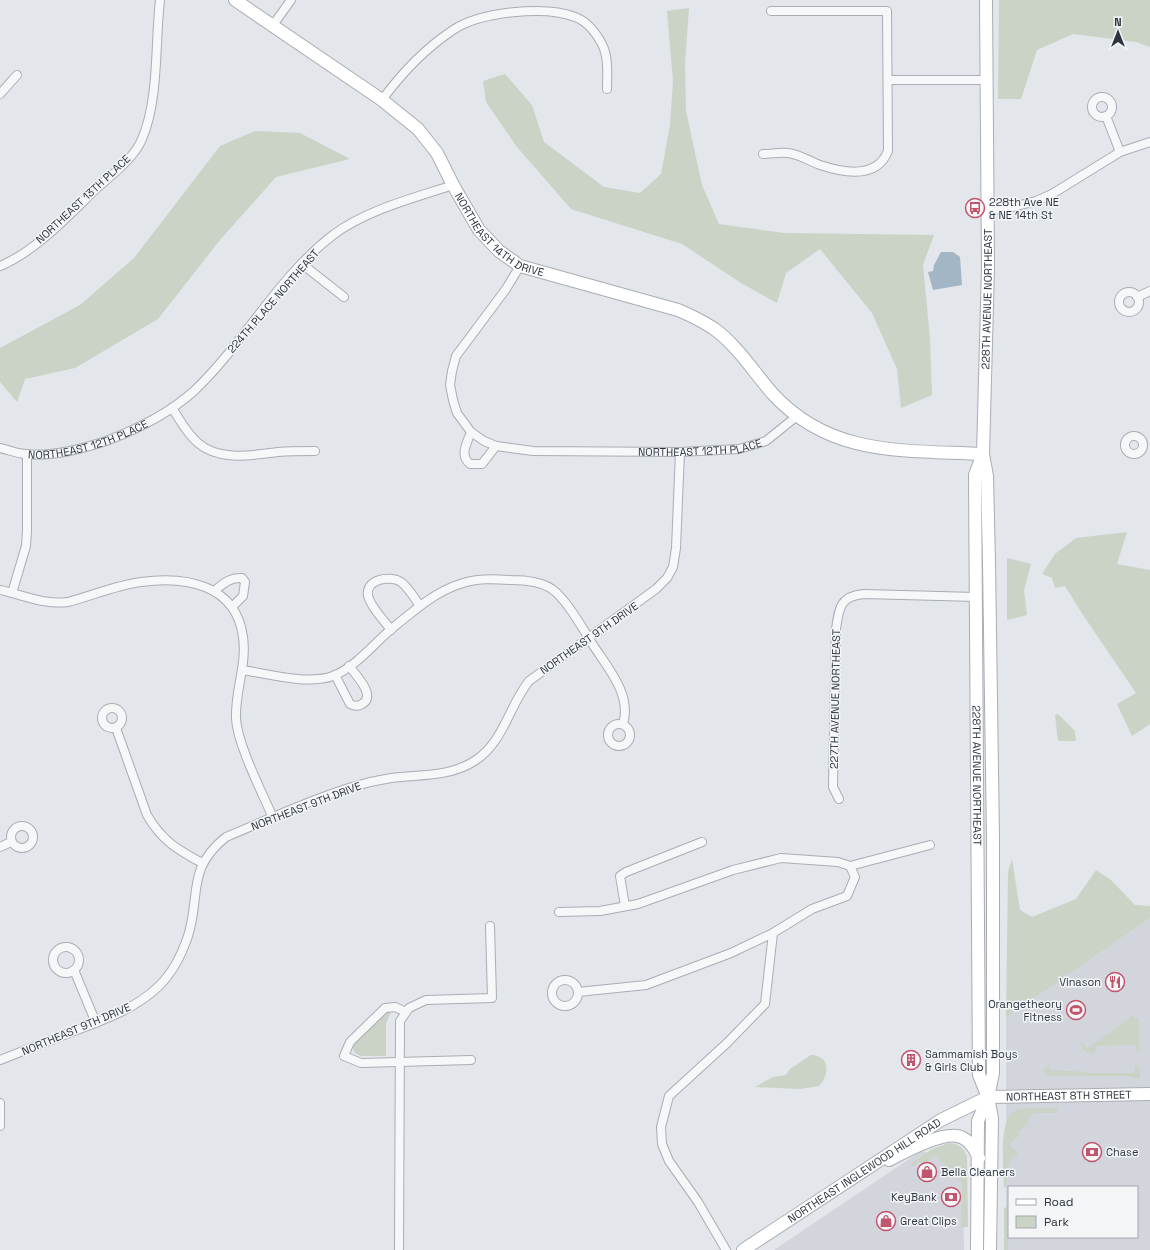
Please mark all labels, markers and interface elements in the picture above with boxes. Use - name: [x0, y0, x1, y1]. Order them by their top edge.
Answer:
- north arrow: [1098, 12, 1138, 52]
- text: N: [1114, 15, 1122, 29]
- street label: NORTHEAST 13TH PLACE: [33, 152, 133, 246]
- street label: NORTHEAST 14TH DRIVE: [452, 190, 546, 279]
- place label: 228th Ave NE & NE 14th St: [989, 195, 1059, 222]
- bus stop icon: 228th Ave NE & NE 14th St: [964, 197, 986, 219]
- street label: 228TH AVENUE NORTHEAST: [978, 228, 995, 370]
- street label: 224TH PLACE NORTHEAST: [224, 246, 322, 356]
- street label: NORTHEAST 12TH PLACE: [28, 417, 150, 462]
- street label: NORTHEAST 12TH PLACE: [638, 436, 763, 459]
- street label: NORTHEAST 9TH DRIVE: [537, 599, 641, 677]
- street label: 227TH AVENUE NORTHEAST: [827, 628, 843, 769]
- street label: 228TH AVENUE NORTHEAST: [970, 705, 984, 846]
- street label: NORTHEAST 9TH DRIVE: [249, 779, 363, 833]
- restaurant icon: Vinason: [1104, 971, 1126, 993]
- place label: Vinason: [1059, 975, 1101, 989]
- place label: Orangetheory Fitness: [988, 997, 1062, 1024]
- sports icon: Orangetheory Fitness: [1065, 999, 1087, 1021]
- street label: NORTHEAST 9TH DRIVE: [19, 1000, 133, 1058]
- place label: Sammamish Boys & Girls Club: [925, 1047, 1018, 1074]
- building icon: Sammamish Boys & Girls Club: [900, 1049, 922, 1071]
- street label: NORTHEAST 8TH STREET: [1006, 1087, 1132, 1104]
- street label: NORTHEAST INGLEWOOD HILL ROAD: [785, 1115, 943, 1226]
- bank icon: Chase: [1081, 1141, 1103, 1163]
- place label: Chase: [1106, 1145, 1138, 1159]
- shop icon: Bella Cleaners: [916, 1161, 938, 1183]
- place label: Bella Cleaners: [941, 1165, 1015, 1179]
- bank icon: KeyBank: [940, 1186, 962, 1208]
- legend: [1008, 1186, 1138, 1238]
- place label: KeyBank: [891, 1190, 937, 1204]
- text: Road: [1044, 1194, 1073, 1210]
- shop icon: Great Clips: [875, 1210, 897, 1232]
- place label: Great Clips: [900, 1214, 957, 1228]
- text: Park: [1044, 1214, 1069, 1230]

